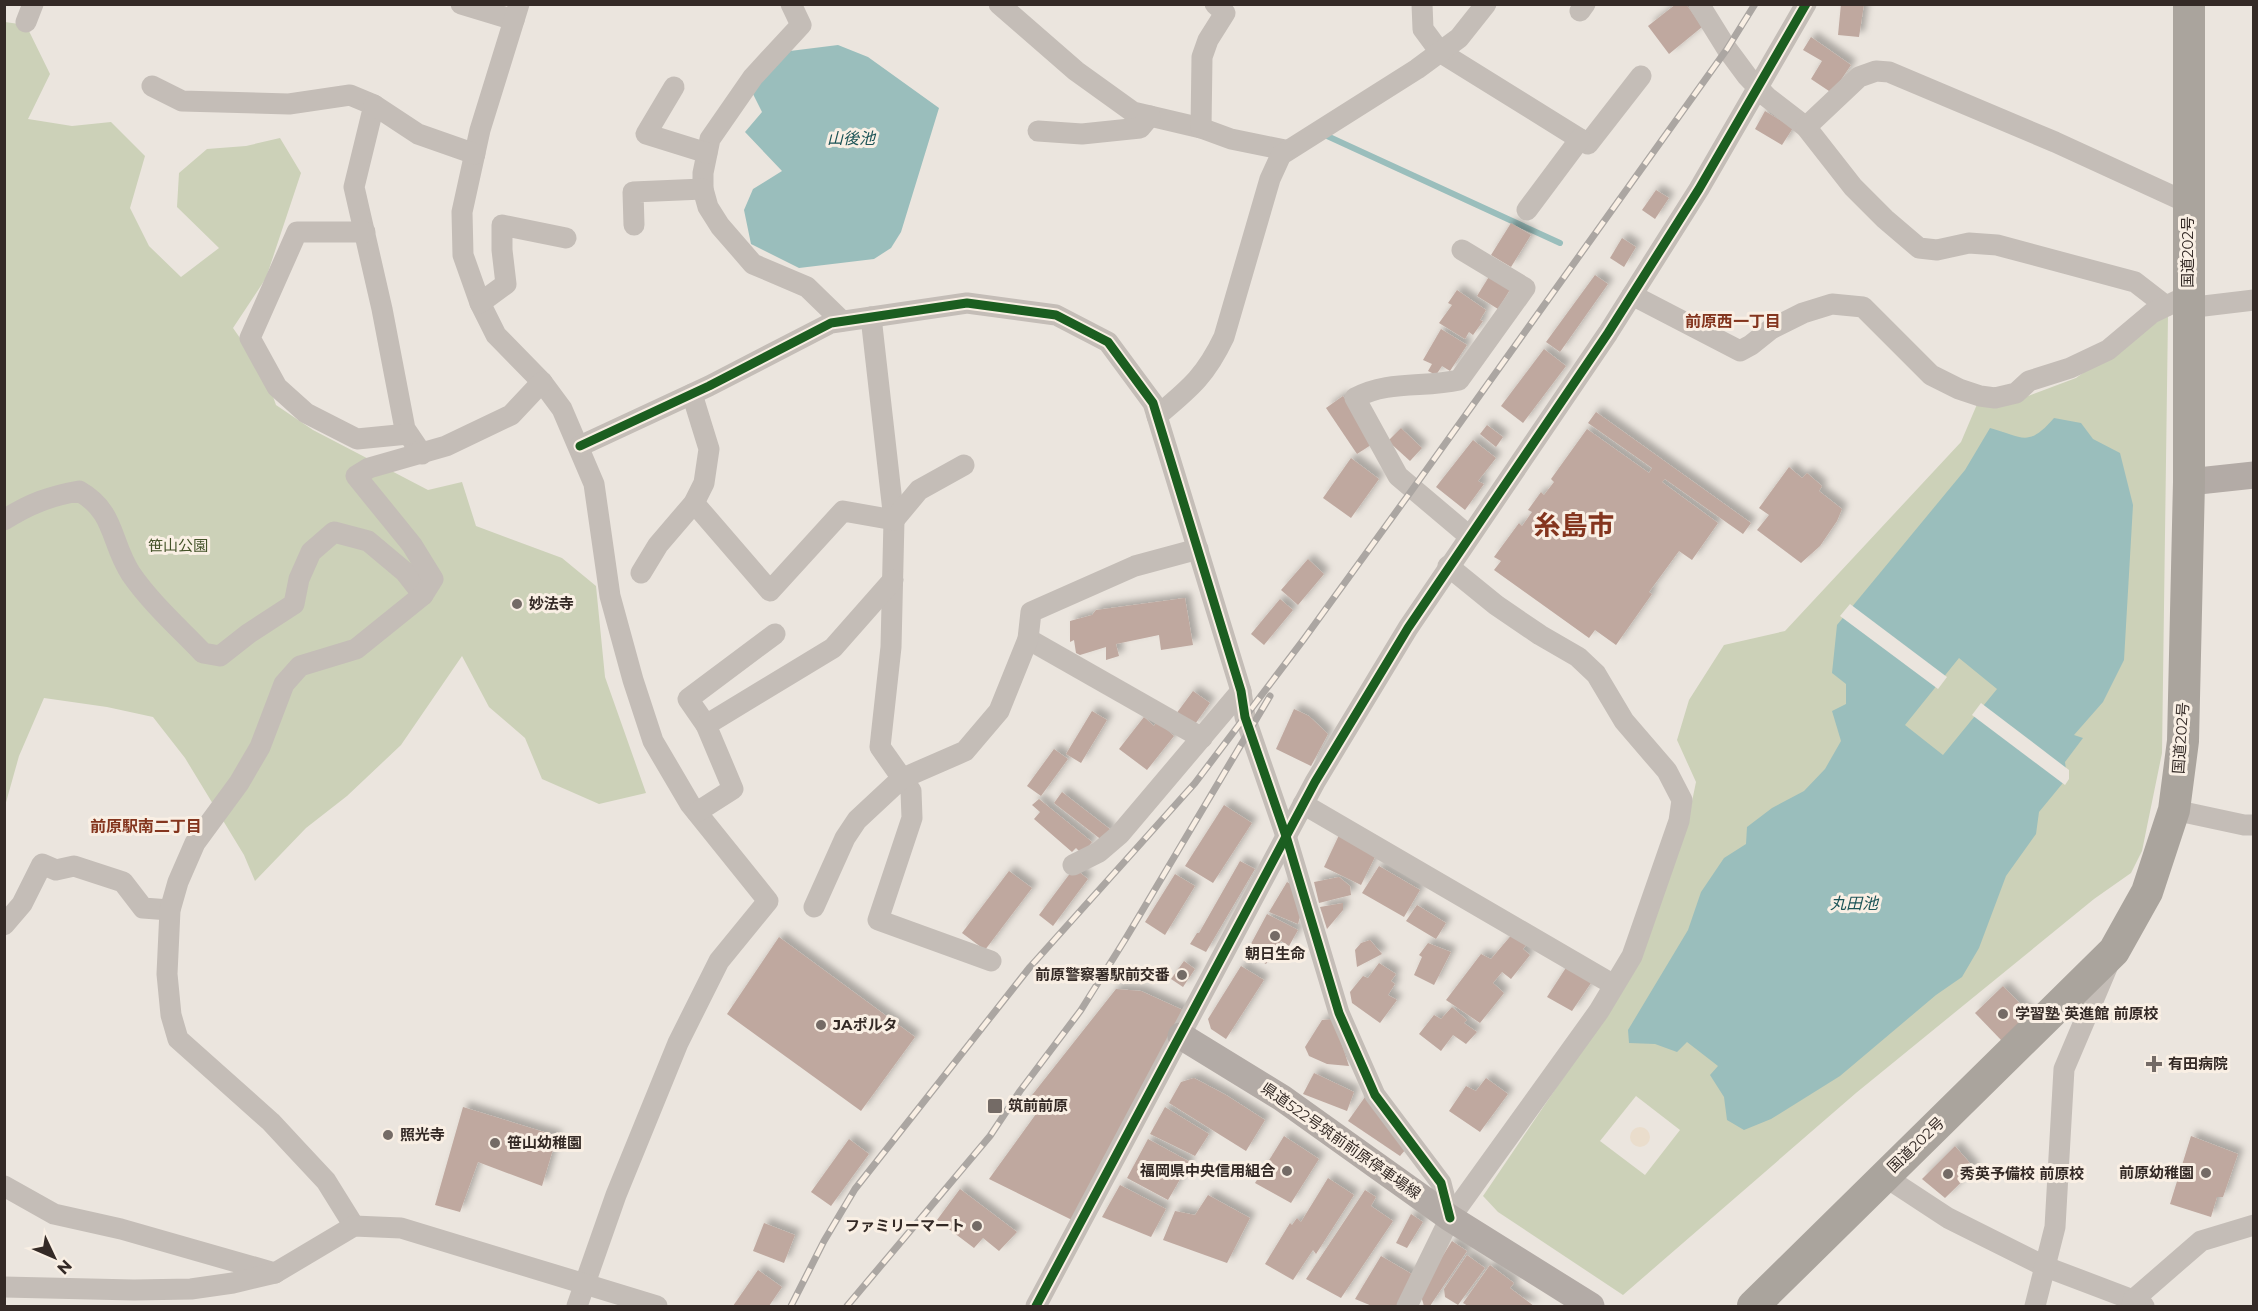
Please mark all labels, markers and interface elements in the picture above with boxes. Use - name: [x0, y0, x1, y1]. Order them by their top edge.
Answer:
- water label: 山後池: [827, 129, 877, 148]
- street label: 国道202号: [2178, 216, 2197, 288]
- district label: 前原西一丁目: [1685, 312, 1781, 331]
- district label: 糸島市: [1534, 509, 1615, 542]
- park label: 笹山公園: [148, 536, 208, 555]
- place label: 妙法寺: [529, 594, 574, 613]
- marker: 妙法寺: [510, 597, 524, 611]
- street label: 国道202号: [2169, 701, 2192, 775]
- district label: 前原駅南二丁目: [90, 817, 202, 836]
- water label: 丸田池: [1830, 894, 1880, 913]
- marker: 朝日生命: [1268, 929, 1282, 943]
- place label: 朝日生命: [1245, 944, 1306, 963]
- place label: 前原警察署駅前交番: [1035, 965, 1170, 984]
- marker: 前原警察署駅前交番: [1175, 968, 1189, 982]
- place label: 学習塾 英進館 前原校: [2015, 1004, 2159, 1023]
- marker: 学習塾 英進館 前原校: [1996, 1007, 2010, 1021]
- place label: JAポルタ: [832, 1015, 897, 1034]
- marker: JAポルタ: [814, 1018, 828, 1032]
- place label: 有田病院: [2168, 1054, 2228, 1073]
- marker: 有田病院: [2145, 1055, 2163, 1073]
- street label: 県道522号筑前前原停車場線: [1258, 1078, 1425, 1203]
- place label: 筑前前原: [1008, 1096, 1068, 1115]
- marker: 筑前前原: [986, 1097, 1004, 1115]
- street label: 国道202号: [1883, 1113, 1948, 1176]
- place label: 照光寺: [400, 1125, 445, 1144]
- marker: 照光寺: [381, 1128, 395, 1142]
- place label: 笹山幼稚園: [507, 1133, 582, 1152]
- marker: 笹山幼稚園: [488, 1136, 502, 1150]
- place label: 福岡県中央信用組合: [1139, 1161, 1276, 1180]
- place label: 前原幼稚園: [2119, 1163, 2194, 1182]
- marker: 福岡県中央信用組合: [1280, 1164, 1294, 1178]
- place label: 秀英予備校 前原校: [1960, 1164, 2084, 1183]
- marker: 前原幼稚園: [2199, 1166, 2213, 1180]
- marker: 秀英予備校 前原校: [1941, 1167, 1955, 1181]
- place label: ファミリーマート: [845, 1216, 965, 1235]
- marker: ファミリーマート: [970, 1219, 984, 1233]
- north arrow: [24, 1227, 84, 1287]
- text: N: [53, 1256, 76, 1278]

